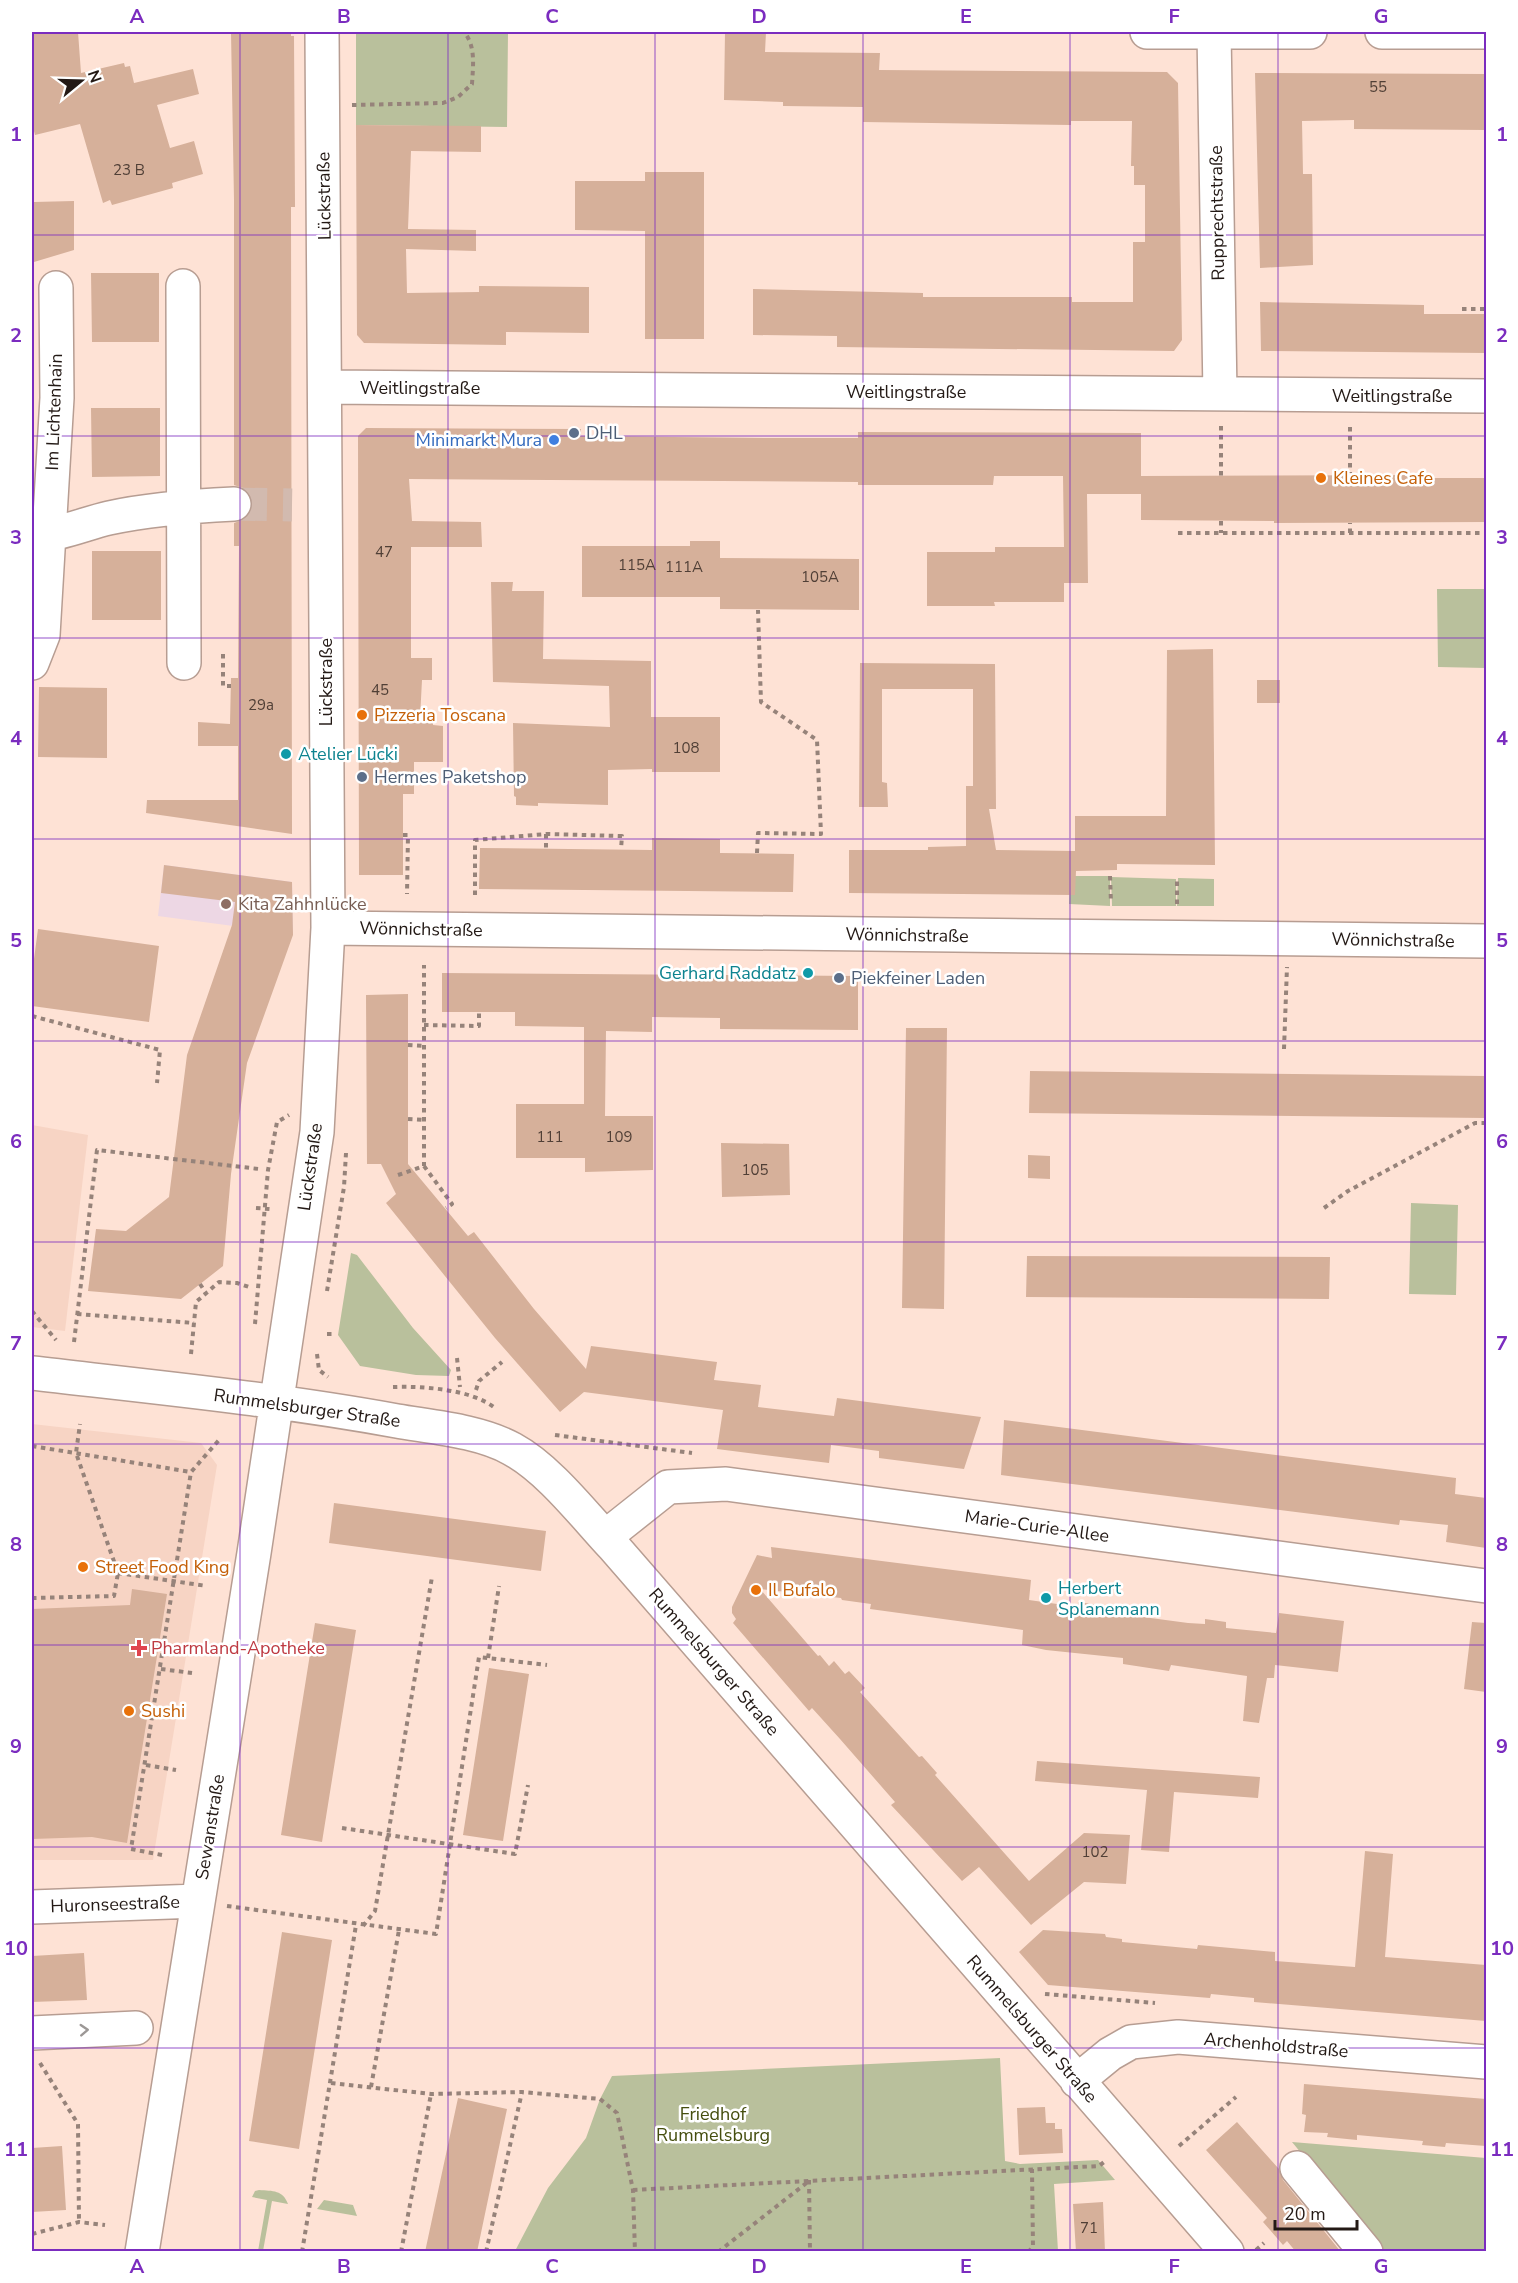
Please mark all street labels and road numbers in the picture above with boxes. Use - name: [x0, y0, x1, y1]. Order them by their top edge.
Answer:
- street label: Rupprechtstraße: [1204, 145, 1230, 281]
- street label: Lückstraße: [311, 152, 337, 240]
- street label: Im Lichtenhain: [40, 353, 68, 471]
- street label: Weitlingstraße: [360, 376, 480, 400]
- street label: Weitlingstraße: [846, 380, 966, 404]
- street label: Weitlingstraße: [1332, 384, 1452, 408]
- street label: Lückstraße: [314, 638, 338, 726]
- street label: Wönnichstraße: [359, 916, 483, 942]
- street label: Wönnichstraße: [845, 922, 969, 948]
- street label: Wönnichstraße: [1331, 927, 1455, 953]
- street label: Lückstraße: [292, 1122, 328, 1212]
- street label: Rummelsburger Straße: [212, 1383, 402, 1433]
- street label: Marie-Curie-Allee: [963, 1504, 1111, 1548]
- street label: Rummelsburger Straße: [643, 1583, 785, 1741]
- street label: Sewanstraße: [190, 1772, 230, 1882]
- street label: Huronseestraße: [50, 1890, 180, 1918]
- street label: Rummelsburger Straße: [961, 1950, 1103, 2108]
- street label: Archenholdstraße: [1203, 2027, 1349, 2063]

